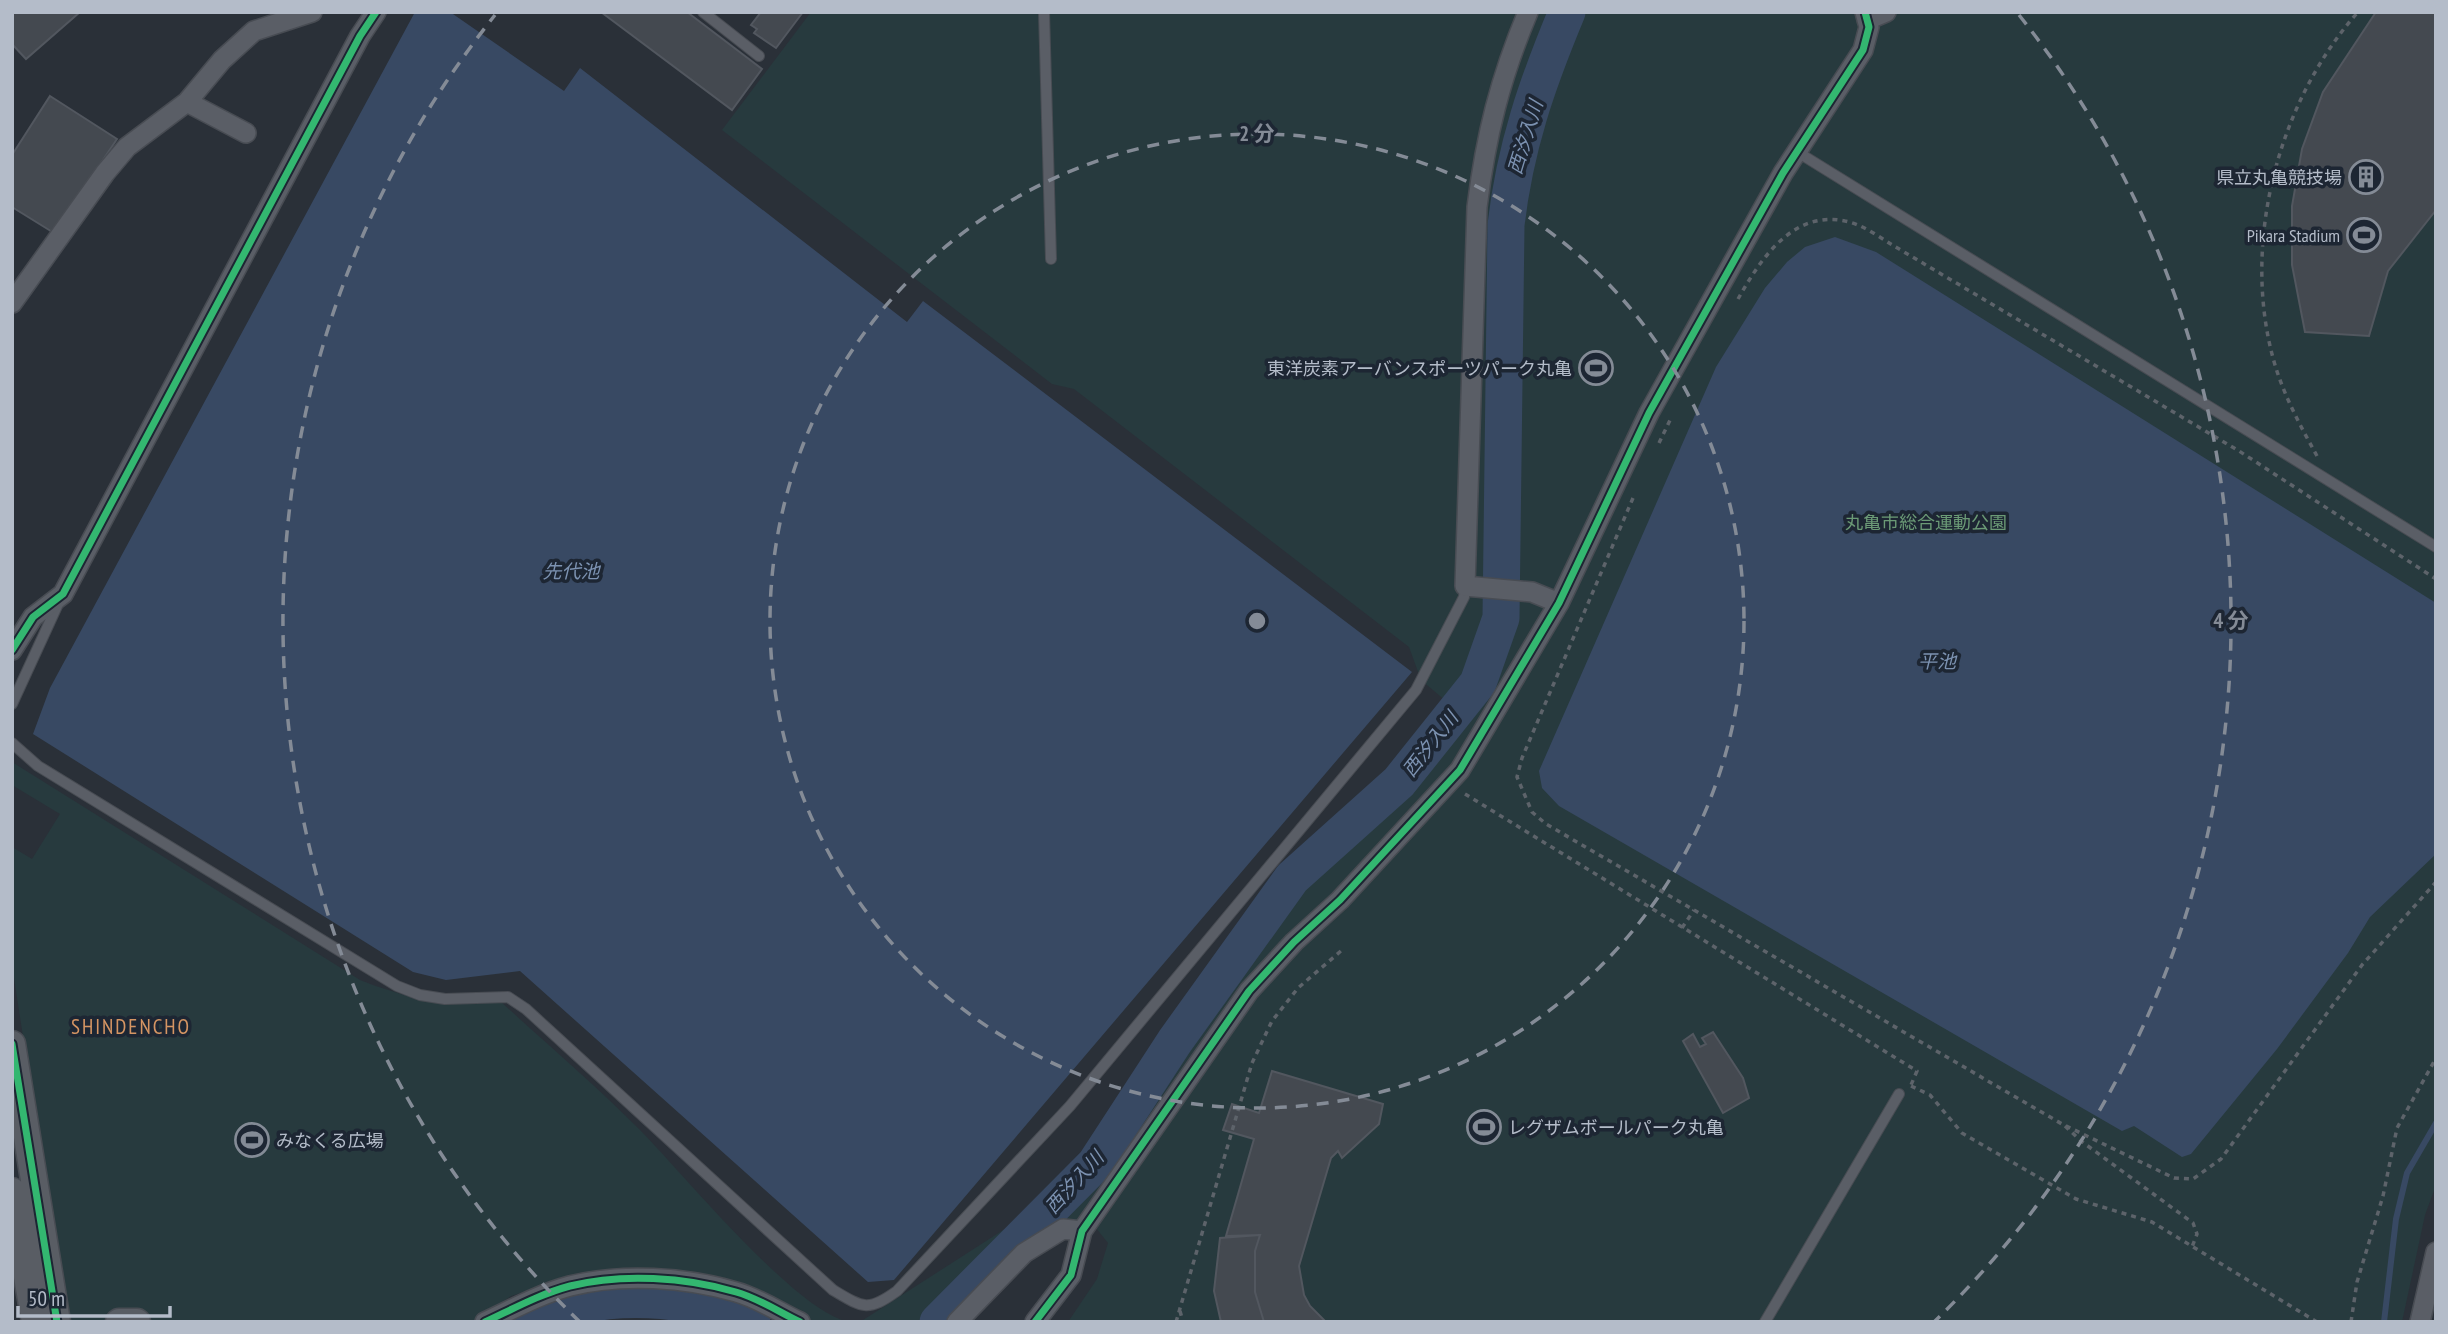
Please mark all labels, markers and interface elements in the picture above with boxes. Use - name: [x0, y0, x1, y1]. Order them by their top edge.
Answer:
- water label: 西汐入川: [1502, 95, 1548, 177]
- text: 2 分: [1239, 120, 1275, 147]
- building icon: 県立丸亀競技場: [2347, 158, 2385, 196]
- place label: 県立丸亀競技場: [2216, 166, 2342, 189]
- sports icon: Pikara Stadium: [2345, 216, 2383, 254]
- place label: Pikara Stadium: [2247, 224, 2340, 247]
- sports icon: 東洋炭素アーバンスポーツパーク丸亀: [1577, 349, 1615, 387]
- place label: 東洋炭素アーバンスポーツパーク丸亀: [1267, 357, 1572, 380]
- park label: 丸亀市総合運動公園: [1845, 511, 2007, 534]
- water label: 先代池: [542, 559, 601, 583]
- text: 4 分: [2213, 607, 2249, 634]
- centre of rings: [1245, 609, 1269, 633]
- water label: 平池: [1918, 649, 1958, 673]
- water label: 西汐入川: [1397, 705, 1464, 781]
- district label: SHINDENCHO: [71, 1013, 191, 1040]
- sports icon: レグザムボールパーク丸亀: [1465, 1108, 1503, 1146]
- place label: レグザムボールパーク丸亀: [1508, 1116, 1724, 1139]
- sports icon: みなくる広場: [233, 1121, 271, 1159]
- place label: みなくる広場: [276, 1129, 384, 1152]
- water label: 西汐入川: [1040, 1144, 1110, 1218]
- scale bar: [18, 1274, 170, 1318]
- text: 50 m: [28, 1285, 65, 1312]

